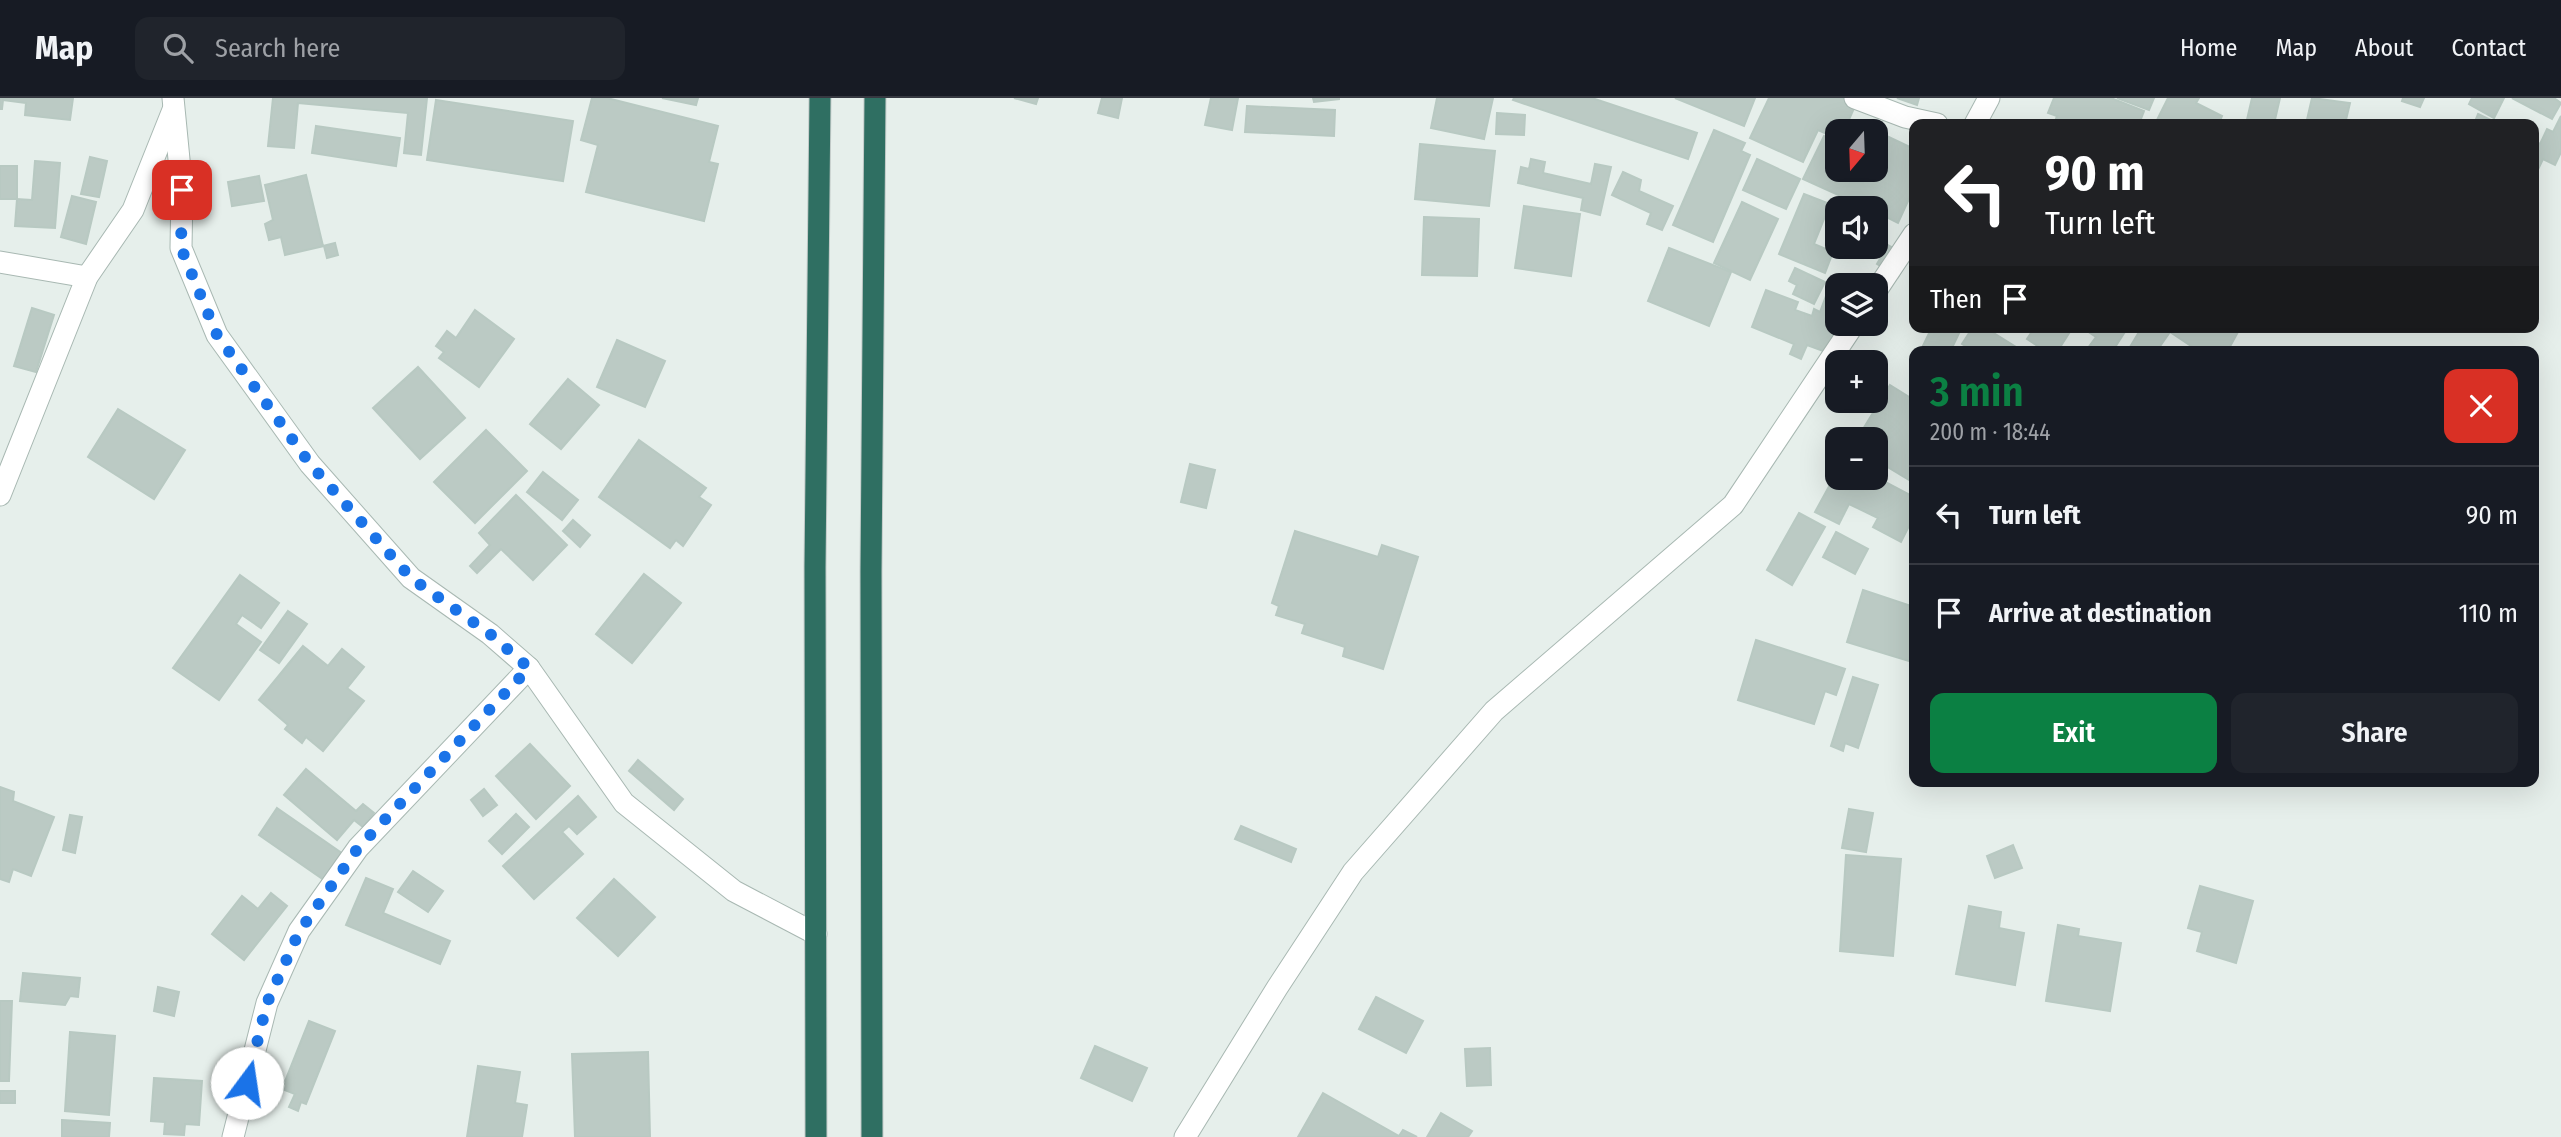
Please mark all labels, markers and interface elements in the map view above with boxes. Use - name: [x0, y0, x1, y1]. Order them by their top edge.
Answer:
- search box: [135, 17, 625, 80]
- text: Map: [35, 28, 93, 68]
- icon: search: [159, 29, 197, 67]
- text: Search here: [215, 33, 340, 64]
- text: Home: [2180, 34, 2237, 62]
- text: Map: [2275, 34, 2317, 62]
- text: About: [2355, 34, 2413, 62]
- text: Contact: [2451, 34, 2526, 62]
- north arrow: [1825, 119, 1888, 182]
- map controls: [1825, 119, 1888, 490]
- text: 90 m: [2045, 144, 2145, 203]
- icon: left: [1930, 147, 2021, 238]
- pin: [152, 160, 212, 220]
- icon: arrive: [163, 171, 201, 209]
- button: sound: [1825, 196, 1888, 259]
- text: Turn left: [2045, 204, 2155, 242]
- button: layers: [1825, 273, 1888, 336]
- icon: arrive: [1996, 280, 2034, 318]
- text: Then: [1930, 284, 1982, 315]
- button: +: [1825, 350, 1888, 413]
- text: 3 min: [1930, 367, 2024, 417]
- button: close: [2444, 369, 2518, 443]
- text: 200 m · 18:44: [1930, 418, 2050, 446]
- button: −: [1825, 427, 1888, 490]
- icon: left: [1930, 496, 1968, 534]
- text: Turn left: [1989, 500, 2081, 531]
- text: 90 m: [2466, 500, 2518, 531]
- icon: arrive: [1930, 594, 1968, 632]
- text: Arrive at destination: [1989, 598, 2212, 629]
- text: 110 m: [2458, 598, 2518, 629]
- button: Exit: [1930, 693, 2217, 773]
- button: Share: [2231, 693, 2518, 773]
- position arrow: [210, 1046, 284, 1120]

